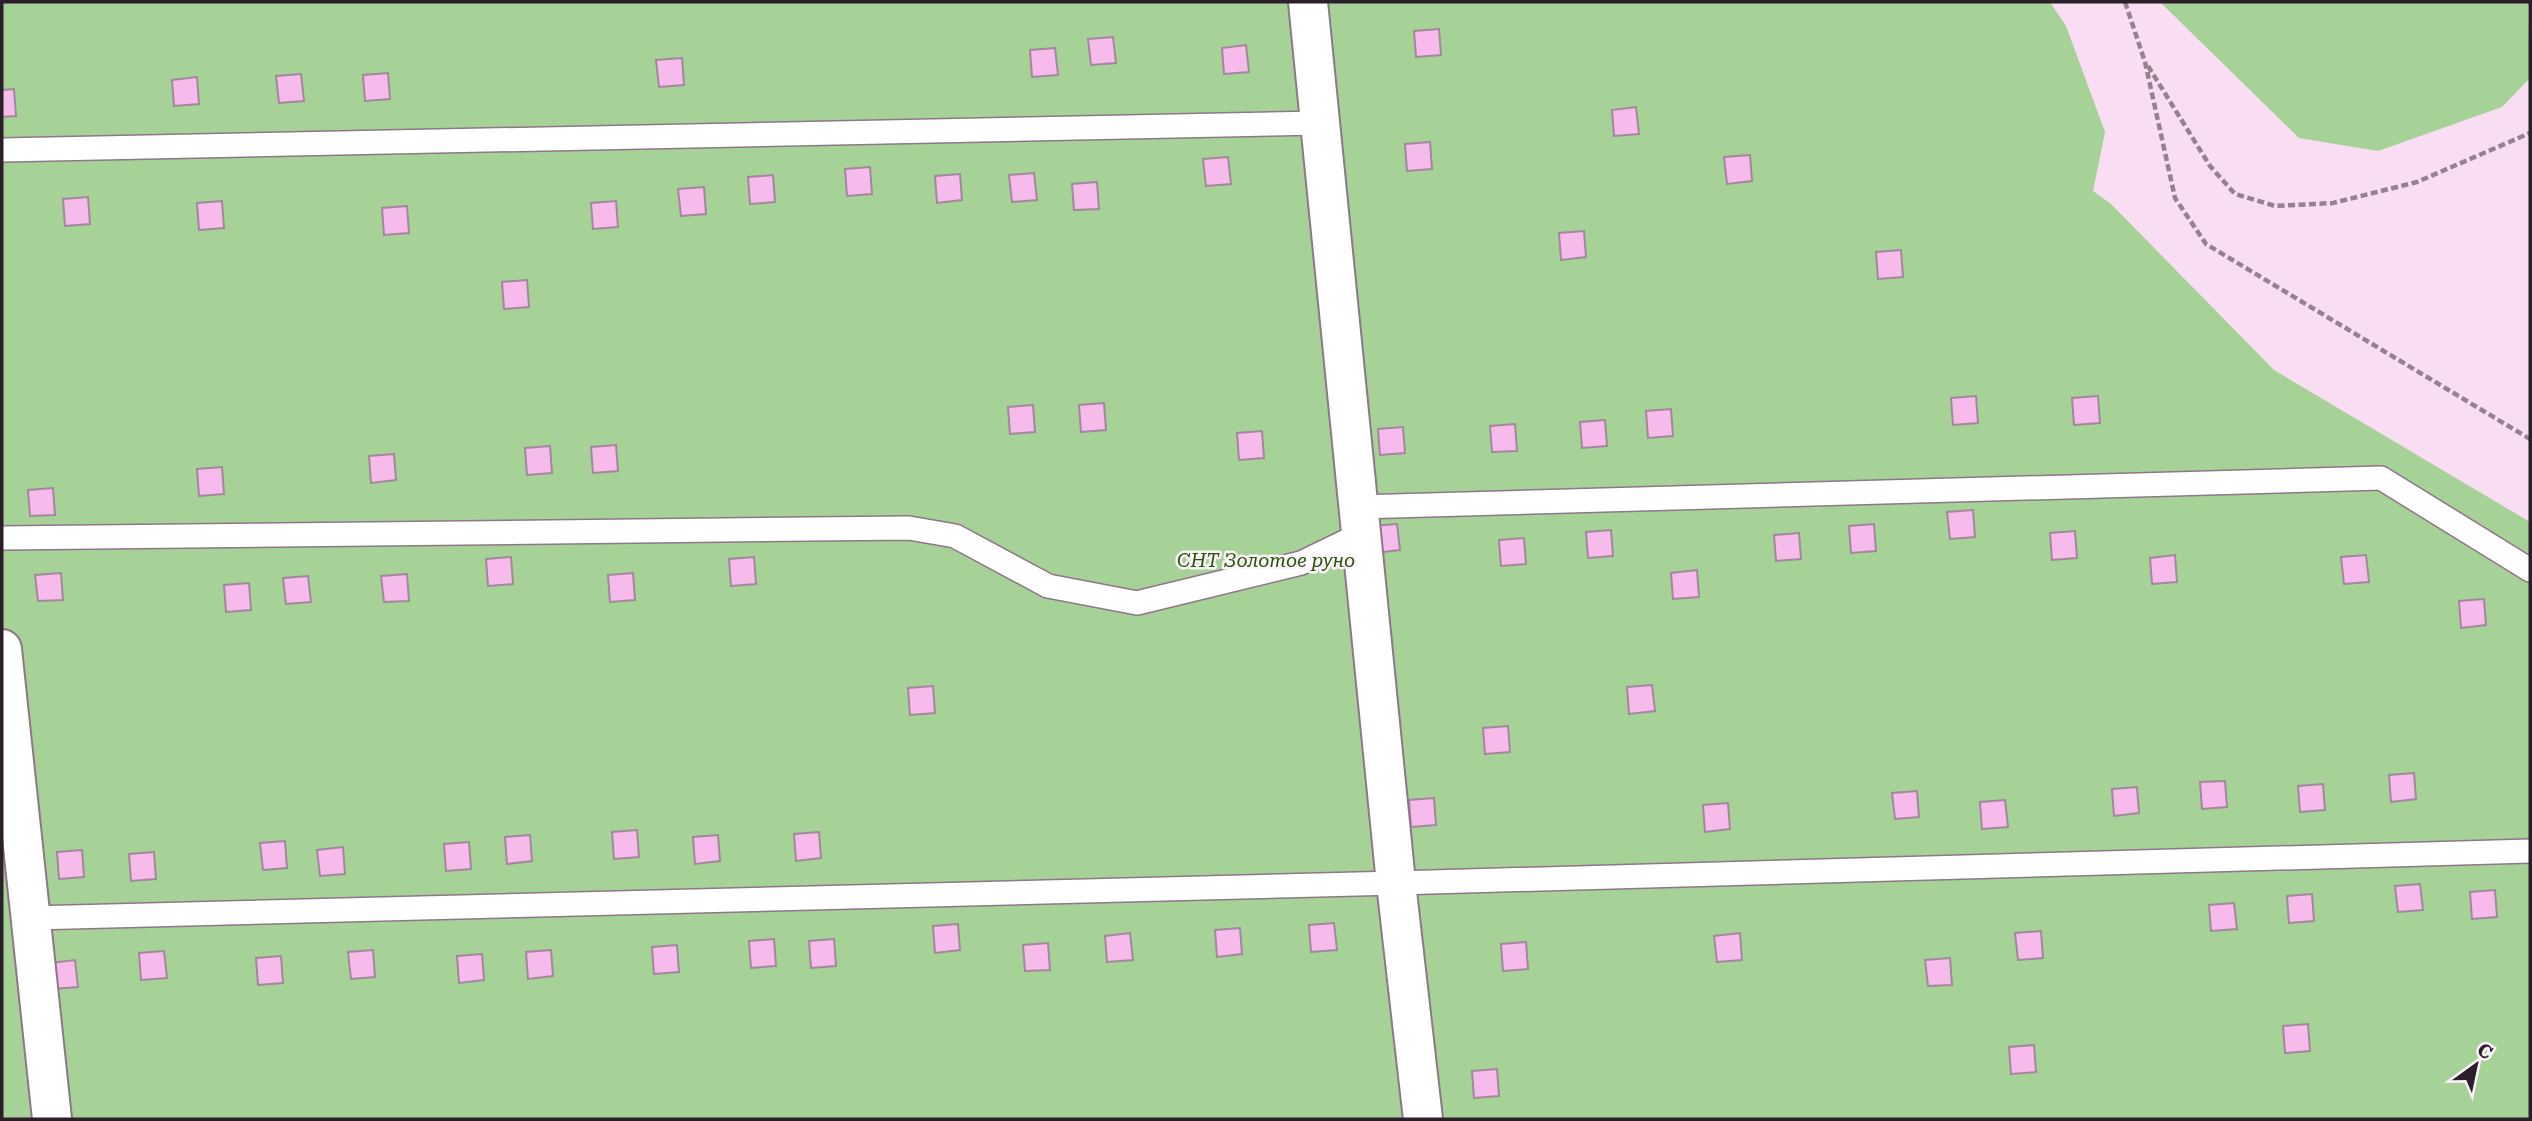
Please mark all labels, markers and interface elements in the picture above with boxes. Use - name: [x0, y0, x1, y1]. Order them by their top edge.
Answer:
- park label: СНТ Золотое руно: [1177, 549, 1355, 572]
- north arrow: [2441, 1030, 2511, 1100]
- text: С: [2473, 1038, 2497, 1064]

